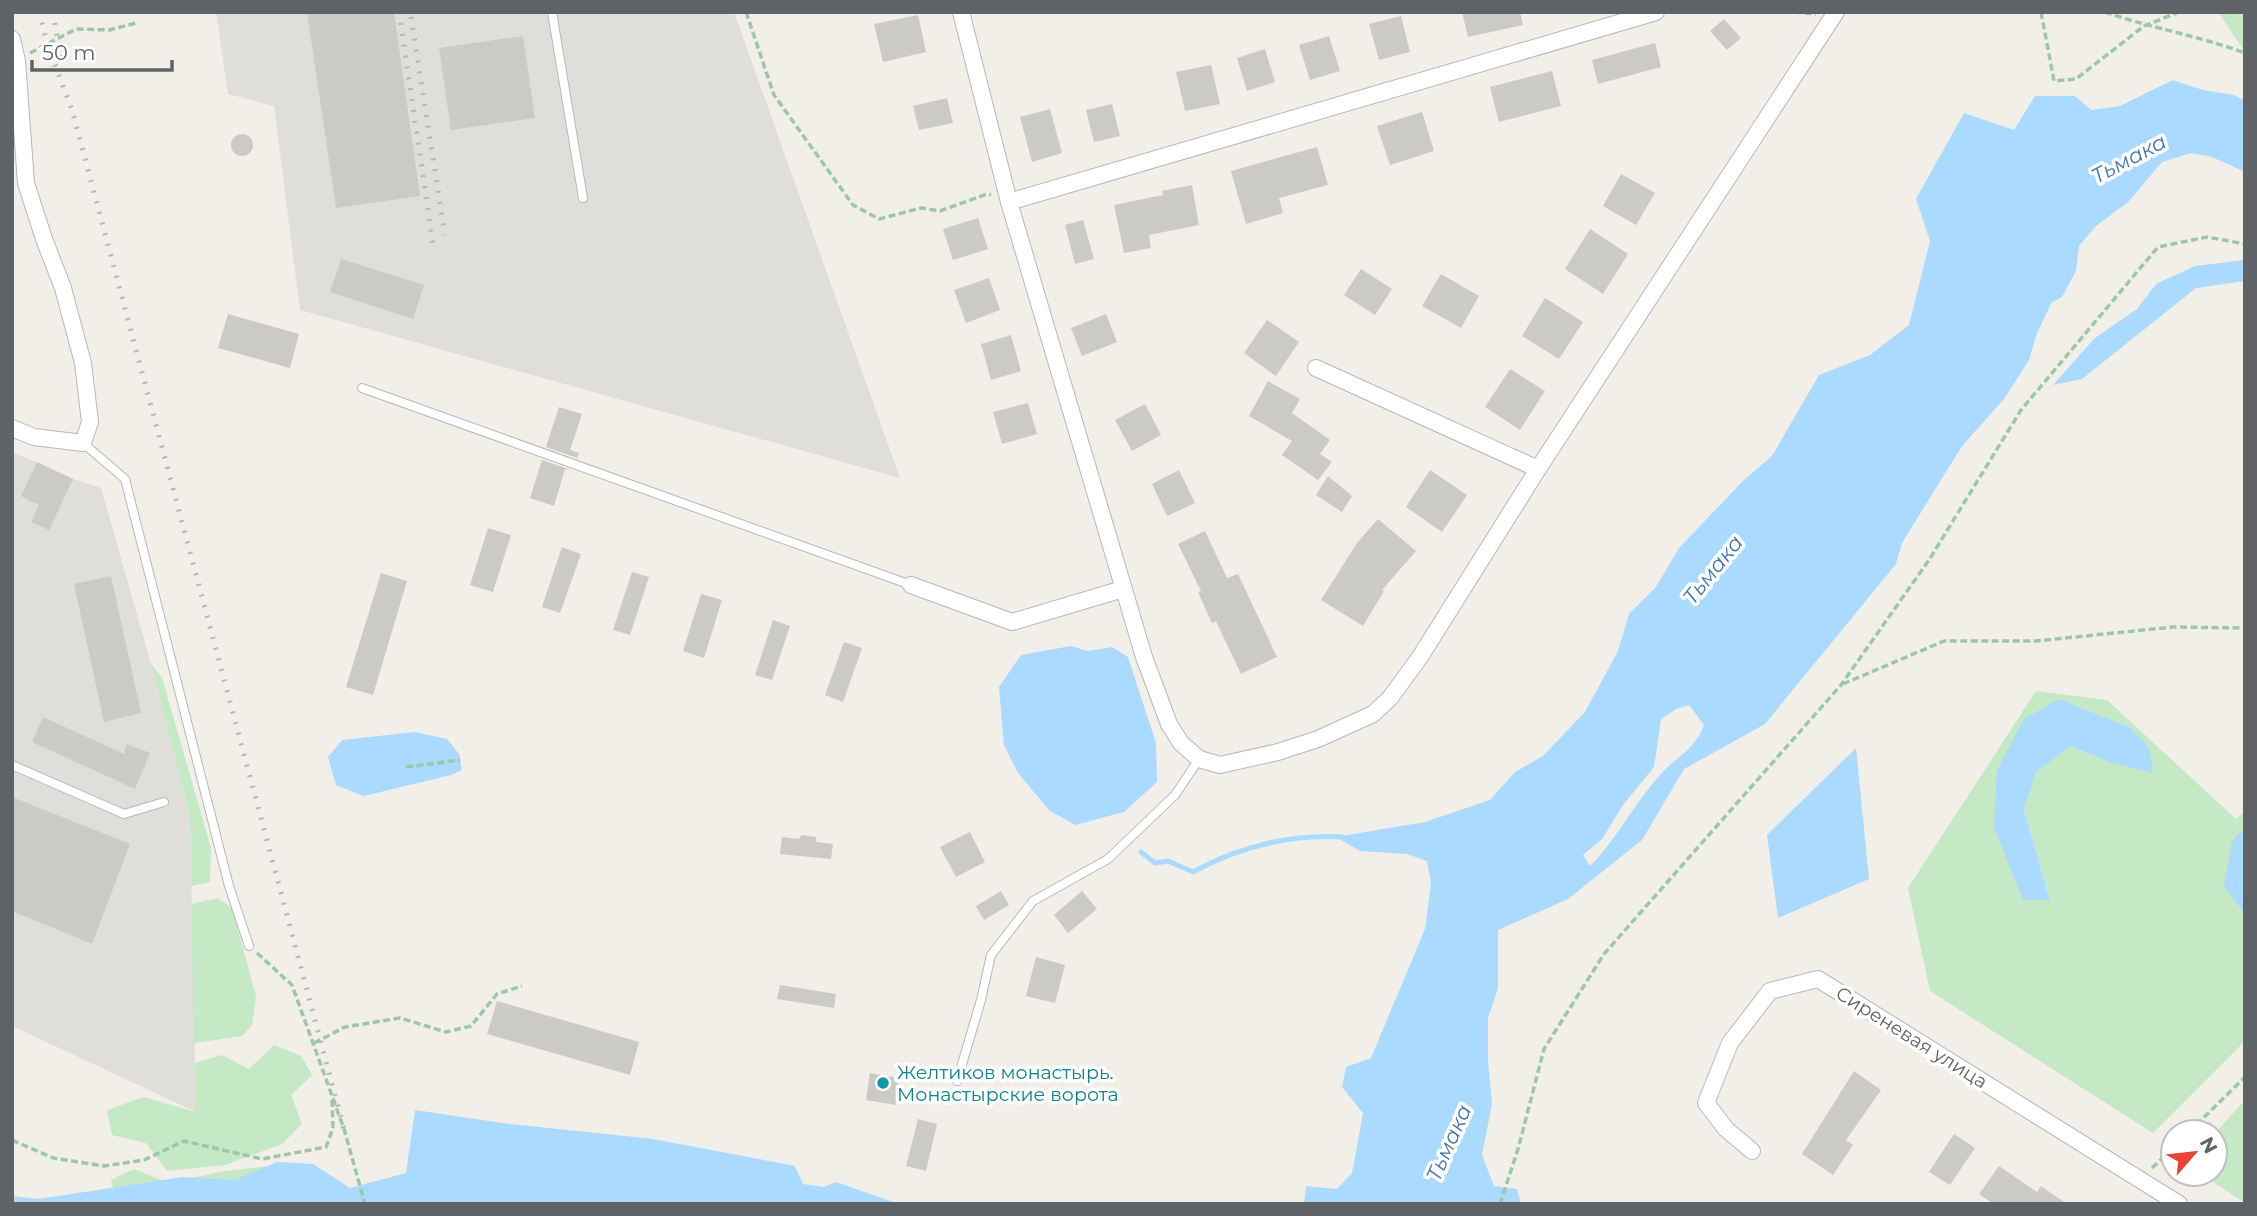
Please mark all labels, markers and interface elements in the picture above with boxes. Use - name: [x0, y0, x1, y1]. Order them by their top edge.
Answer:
- scale bar: [32, 28, 172, 72]
- text: 50 m: [42, 40, 96, 65]
- water label: Тьмака: [2087, 128, 2170, 189]
- water label: Тьмака: [1677, 530, 1748, 609]
- street label: Сиреневая улица: [1832, 981, 1992, 1093]
- place label: Желтиков монастырь. Монастырские ворота: [897, 1061, 1119, 1106]
- marker: Желтиков монастырь. Монастырские ворота: [875, 1075, 891, 1091]
- water label: Тьмака: [1421, 1101, 1476, 1185]
- north arrow: [2159, 1118, 2229, 1188]
- text: N: [2195, 1133, 2222, 1157]

